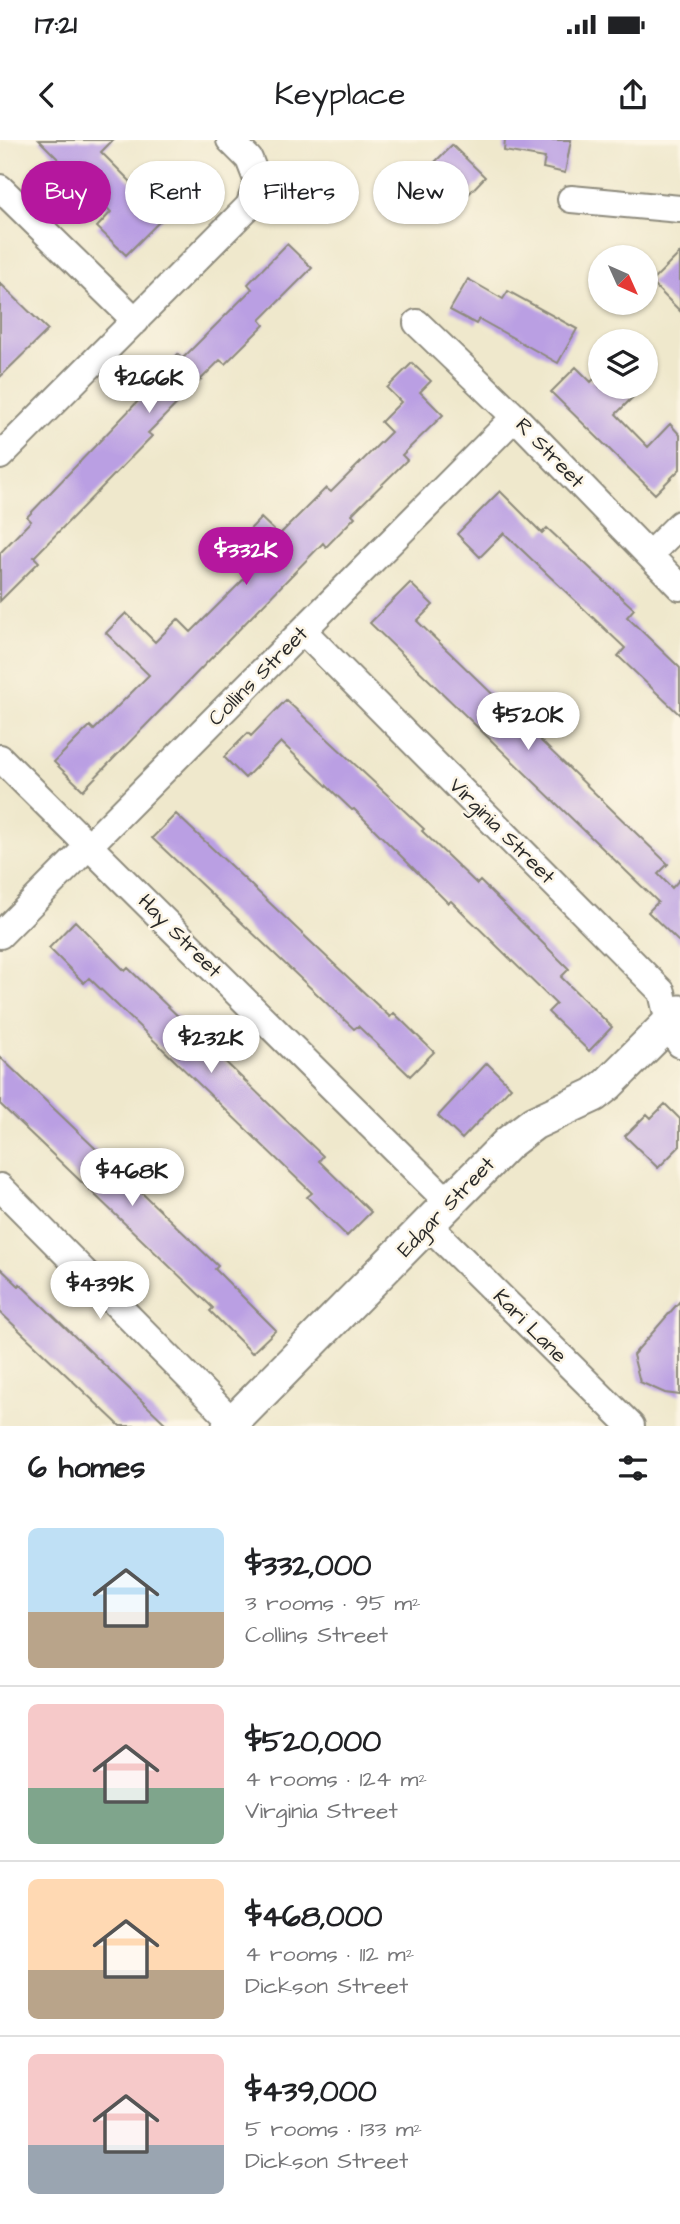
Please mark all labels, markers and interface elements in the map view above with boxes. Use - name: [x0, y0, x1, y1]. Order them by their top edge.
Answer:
- text: 17:21: [35, 7, 77, 43]
- text: Keyplace: [275, 72, 405, 117]
- icon: back: [28, 76, 66, 114]
- icon: share: [614, 76, 652, 114]
- chip: Buy: [21, 161, 111, 224]
- chip: Rent: [125, 161, 225, 224]
- chip: Filters: [239, 161, 359, 224]
- chip: New: [373, 161, 469, 224]
- north arrow: [588, 245, 658, 315]
- map controls: [588, 245, 658, 399]
- button: layers: [588, 329, 658, 399]
- pin: $266K: [100, 356, 198, 415]
- text: $266K: [115, 362, 183, 394]
- street label: R Street: [509, 411, 591, 495]
- pin: $332K: [197, 528, 295, 587]
- text: $332K: [214, 534, 278, 566]
- street label: Collins Street: [202, 619, 315, 732]
- pin: $520K: [479, 692, 577, 752]
- text: $520K: [493, 699, 563, 731]
- street label: Virginia Street: [441, 771, 562, 892]
- street label: Hay Street: [130, 888, 229, 986]
- pin: $232K: [162, 1016, 260, 1075]
- text: $232K: [179, 1022, 243, 1054]
- pin: $468K: [83, 1149, 181, 1208]
- street label: Edgar Street: [391, 1150, 503, 1265]
- text: $468K: [96, 1155, 168, 1187]
- pin: $439K: [51, 1262, 149, 1321]
- text: $439K: [66, 1268, 134, 1300]
- street label: Kari Lane: [487, 1283, 573, 1369]
- text: 6 homes: [28, 1447, 145, 1489]
- icon: filters: [614, 1449, 652, 1487]
- text: $332,000: [245, 1545, 372, 1587]
- icon: home: [84, 1556, 168, 1640]
- text: 3 rooms · 95 m²: [245, 1587, 421, 1619]
- text: Collins Street: [245, 1619, 388, 1651]
- text: $520,000: [245, 1721, 381, 1763]
- icon: home: [84, 1732, 168, 1816]
- text: 4 rooms · 124 m²: [245, 1763, 427, 1795]
- text: Virginia Street: [245, 1795, 398, 1827]
- text: $468,000: [245, 1896, 383, 1938]
- icon: home: [84, 1907, 168, 1991]
- text: 4 rooms · 112 m²: [245, 1938, 414, 1970]
- text: Dickson Street: [245, 1970, 408, 2002]
- text: $439,000: [245, 2071, 377, 2113]
- icon: home: [84, 2082, 168, 2166]
- text: 5 rooms · 133 m²: [245, 2113, 422, 2145]
- text: Dickson Street: [245, 2145, 408, 2177]

